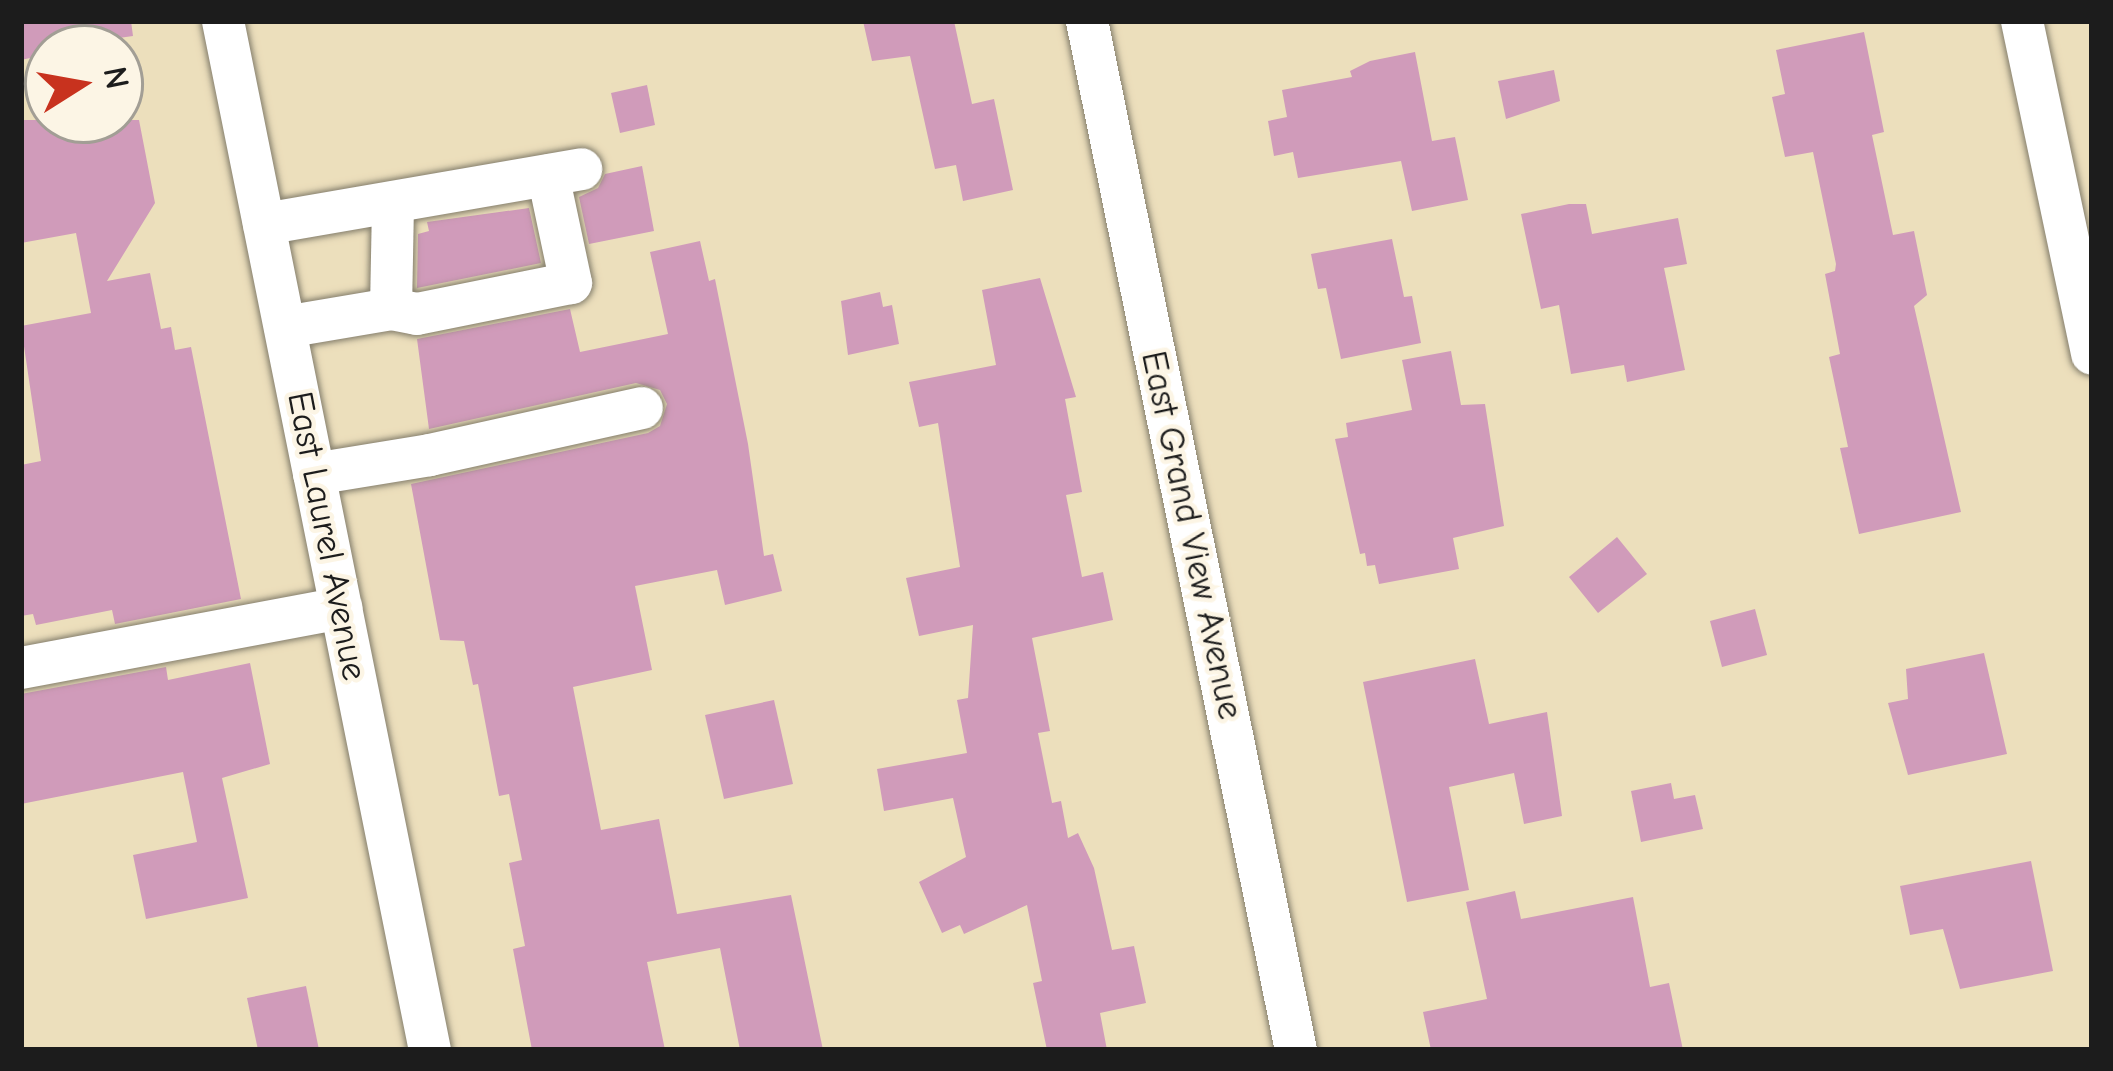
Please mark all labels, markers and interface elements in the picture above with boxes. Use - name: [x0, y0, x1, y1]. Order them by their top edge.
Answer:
- north arrow: [24, 24, 144, 144]
- text: N: [96, 64, 137, 92]
- street label: East Grand View Avenue: [1132, 347, 1252, 723]
- street label: East Laurel Avenue: [278, 388, 376, 684]

